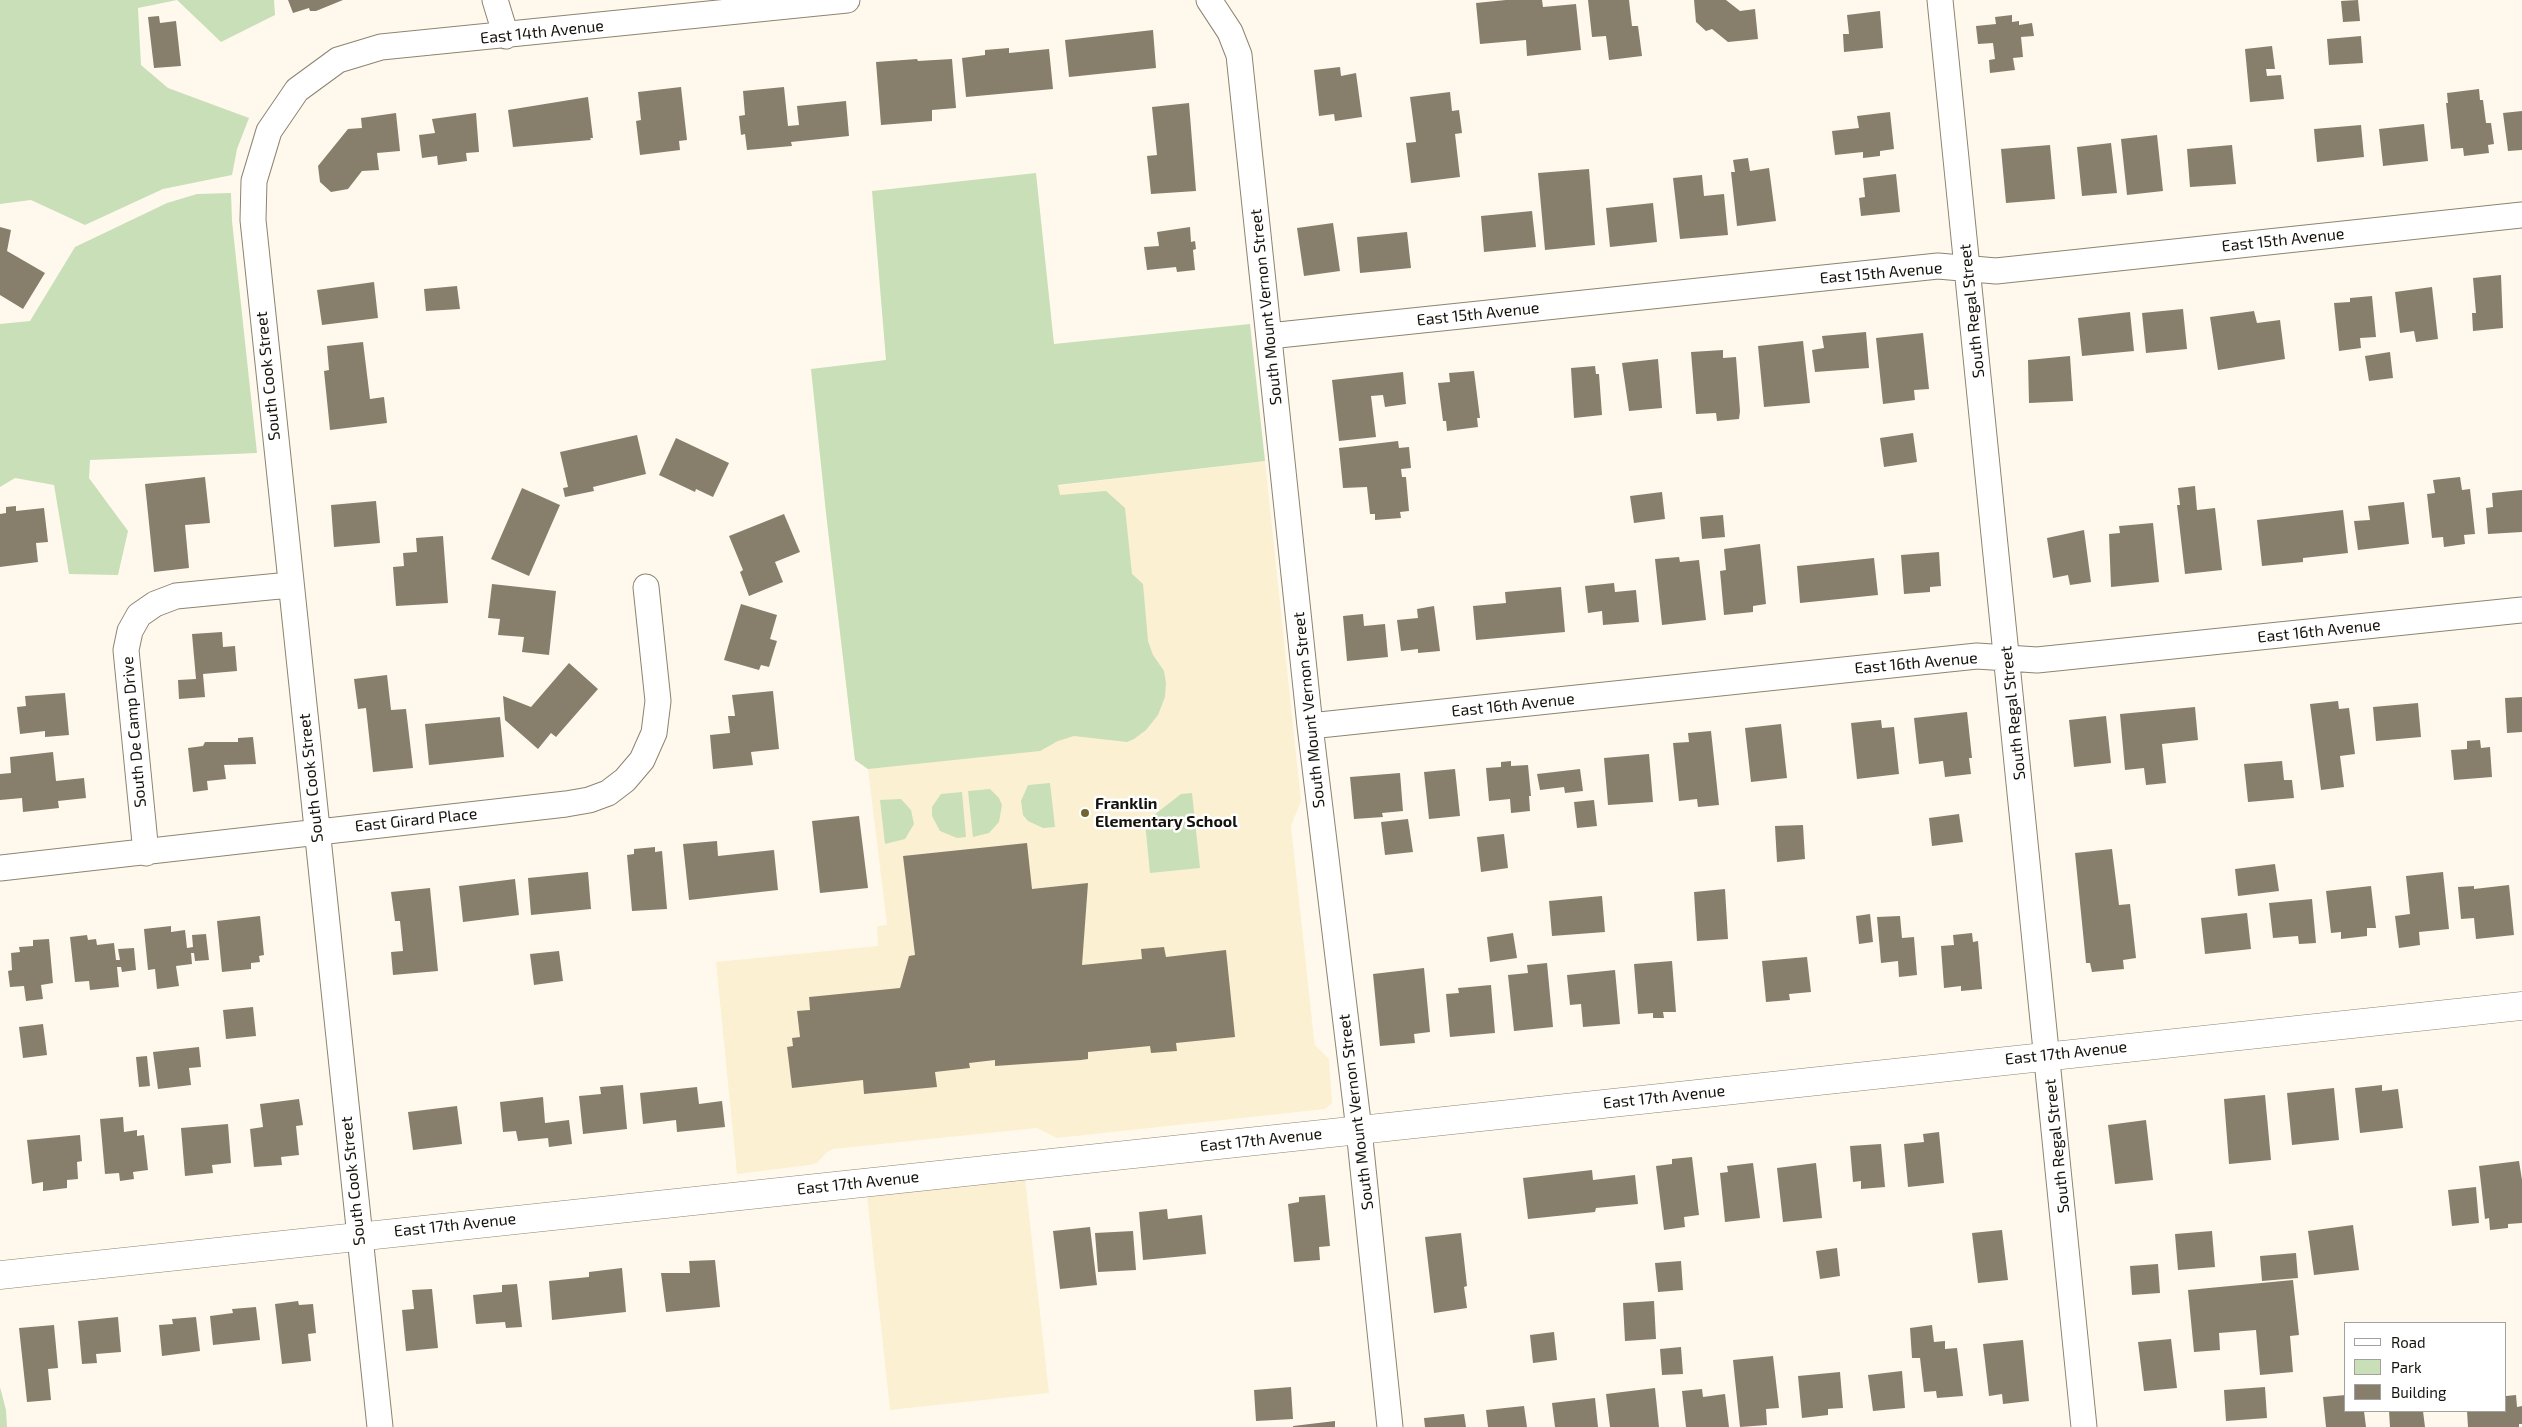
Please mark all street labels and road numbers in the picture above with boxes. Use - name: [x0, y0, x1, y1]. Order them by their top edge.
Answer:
- street label: East 14th Avenue: [479, 16, 605, 48]
- street label: South Mount Vernon Street: [1246, 208, 1286, 406]
- street label: East 15th Avenue: [2221, 224, 2345, 256]
- street label: South Regal Street: [1955, 243, 1989, 379]
- street label: East 15th Avenue: [1819, 258, 1943, 288]
- street label: East 15th Avenue: [1416, 298, 1540, 330]
- street label: South Cook Street: [252, 311, 284, 441]
- street label: South Mount Vernon Street: [1289, 611, 1329, 809]
- street label: East 16th Avenue: [2257, 615, 2381, 647]
- street label: South Regal Street: [1996, 645, 2030, 781]
- street label: East 16th Avenue: [1854, 648, 1978, 678]
- street label: South De Camp Drive: [118, 656, 150, 808]
- street label: East 16th Avenue: [1451, 689, 1575, 721]
- street label: South Cook Street: [295, 713, 327, 843]
- street label: East Girard Place: [354, 804, 478, 836]
- street label: South Mount Vernon Street: [1334, 1013, 1378, 1211]
- street label: East 17th Avenue: [2004, 1037, 2128, 1069]
- street label: South Regal Street: [2040, 1078, 2074, 1214]
- street label: East 17th Avenue: [1602, 1081, 1726, 1113]
- street label: South Cook Street: [337, 1116, 369, 1246]
- street label: East 17th Avenue: [1199, 1124, 1323, 1156]
- street label: East 17th Avenue: [796, 1167, 920, 1199]
- street label: East 17th Avenue: [393, 1209, 517, 1241]

